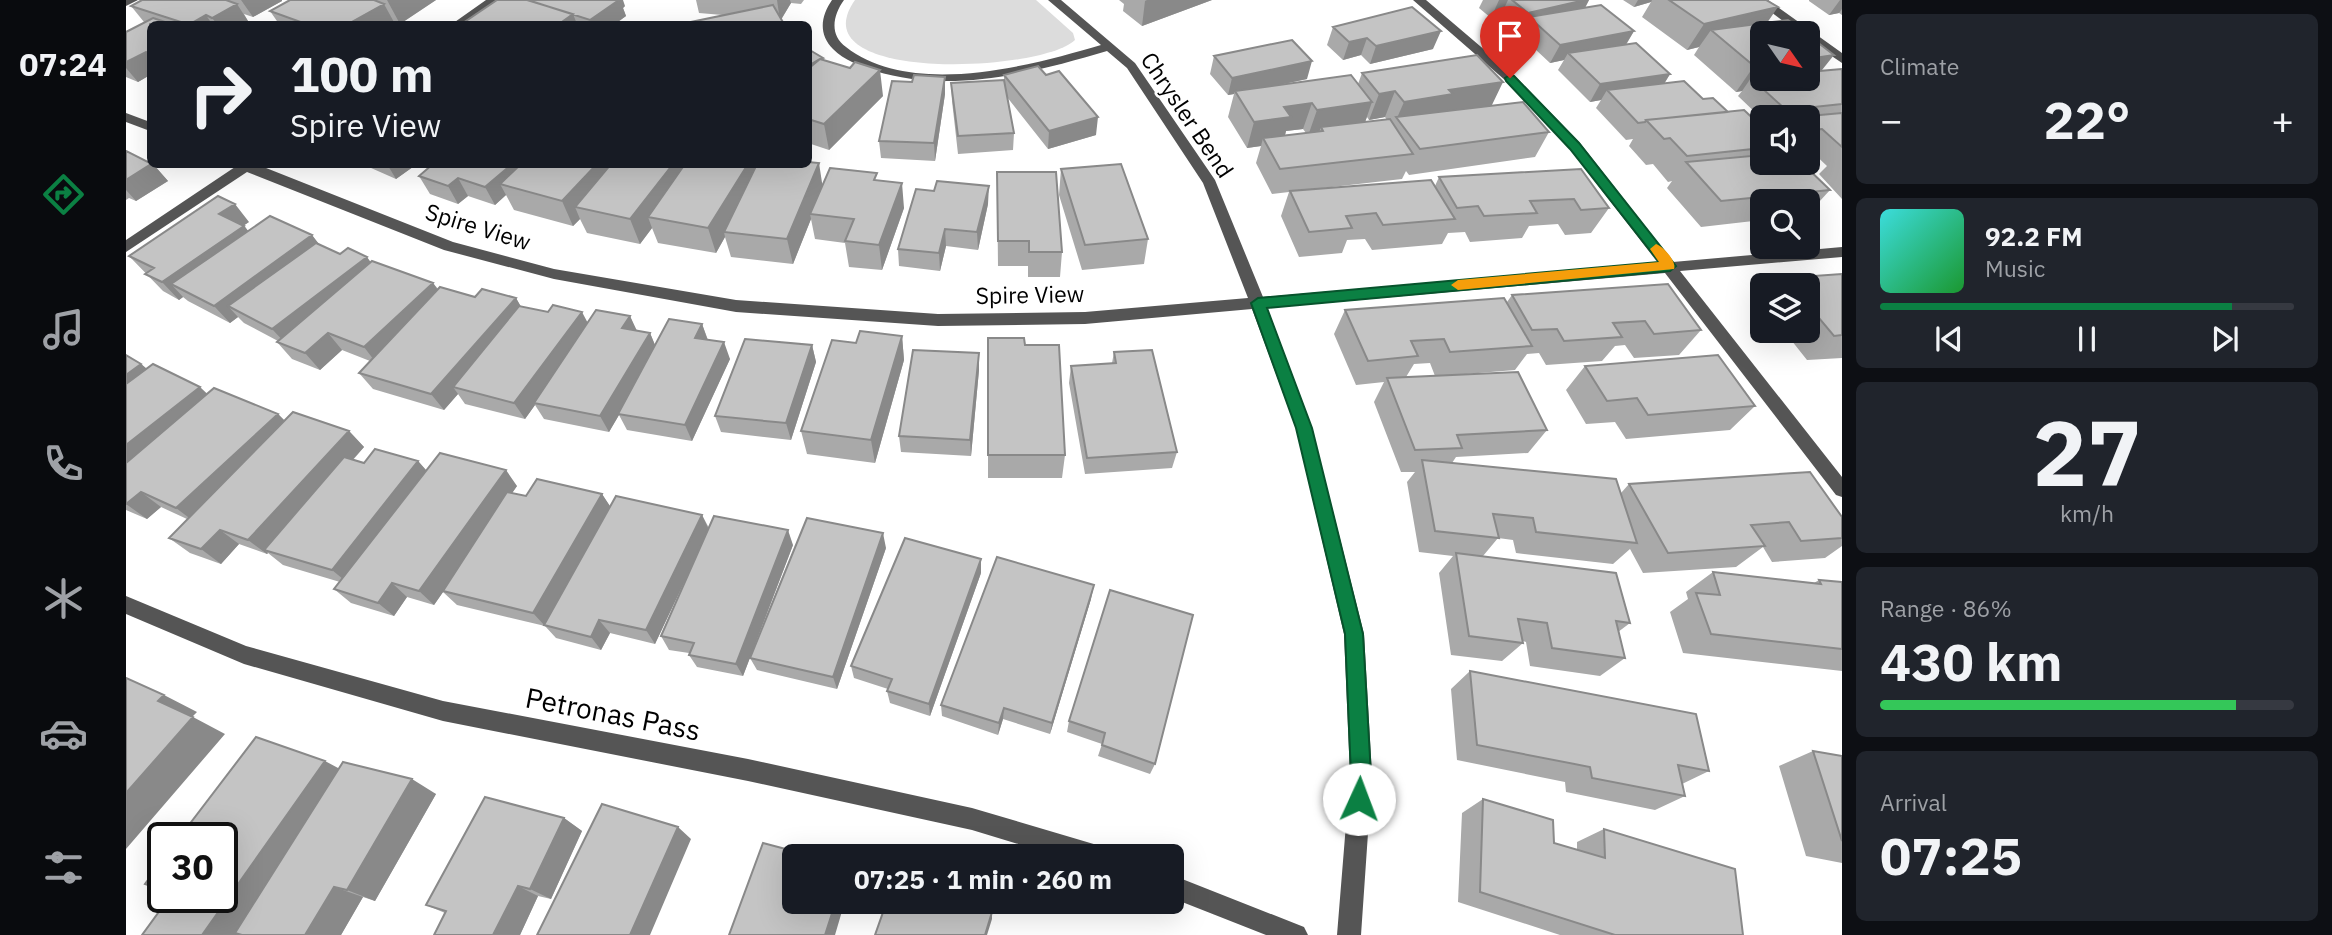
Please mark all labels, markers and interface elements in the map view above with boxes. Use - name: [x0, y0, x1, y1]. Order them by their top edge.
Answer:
- pin: [1480, 6, 1540, 78]
- icon: arrive: [1491, 17, 1529, 55]
- north arrow: [1750, 21, 1820, 91]
- map controls: [1750, 21, 1820, 343]
- text: 100 m: [290, 42, 434, 105]
- text: 07:24: [19, 43, 107, 85]
- street label: Chrysler Bend: [1135, 46, 1241, 183]
- icon: right: [175, 49, 266, 140]
- text: Climate: [1880, 51, 1959, 81]
- text: 22°: [2044, 86, 2130, 153]
- text: −: [1880, 95, 1903, 144]
- text: +: [2271, 95, 2294, 144]
- text: Spire View: [290, 104, 441, 146]
- button: sound: [1750, 105, 1820, 175]
- icon: directions: [39, 170, 88, 219]
- button: search: [1750, 189, 1820, 259]
- street label: Spire View: [422, 196, 535, 256]
- text: 92.2 FM: [1985, 219, 2083, 253]
- text: Music: [1985, 253, 2045, 283]
- button: layers: [1750, 273, 1820, 343]
- street label: Spire View: [975, 278, 1085, 310]
- icon: music: [39, 305, 88, 354]
- icon: previous: [1930, 320, 1968, 358]
- icon: pause: [2068, 320, 2106, 358]
- icon: next: [2206, 320, 2244, 358]
- text: 27: [2032, 393, 2142, 511]
- icon: phone: [39, 439, 88, 488]
- text: km/h: [2060, 498, 2114, 528]
- icon: climate: [39, 574, 88, 623]
- text: Range · 86%: [1880, 593, 2012, 623]
- text: 430 km: [1880, 628, 2062, 695]
- street label: Petronas Pass: [523, 678, 704, 749]
- icon: car: [39, 709, 88, 758]
- position arrow: [1322, 762, 1396, 836]
- text: Arrival: [1880, 787, 1947, 817]
- speed limit sign: 30: [147, 822, 238, 913]
- text: 07:25: [1880, 822, 2022, 889]
- icon: filters: [39, 843, 88, 892]
- text: 07:25 · 1 min · 260 m: [854, 862, 1112, 896]

